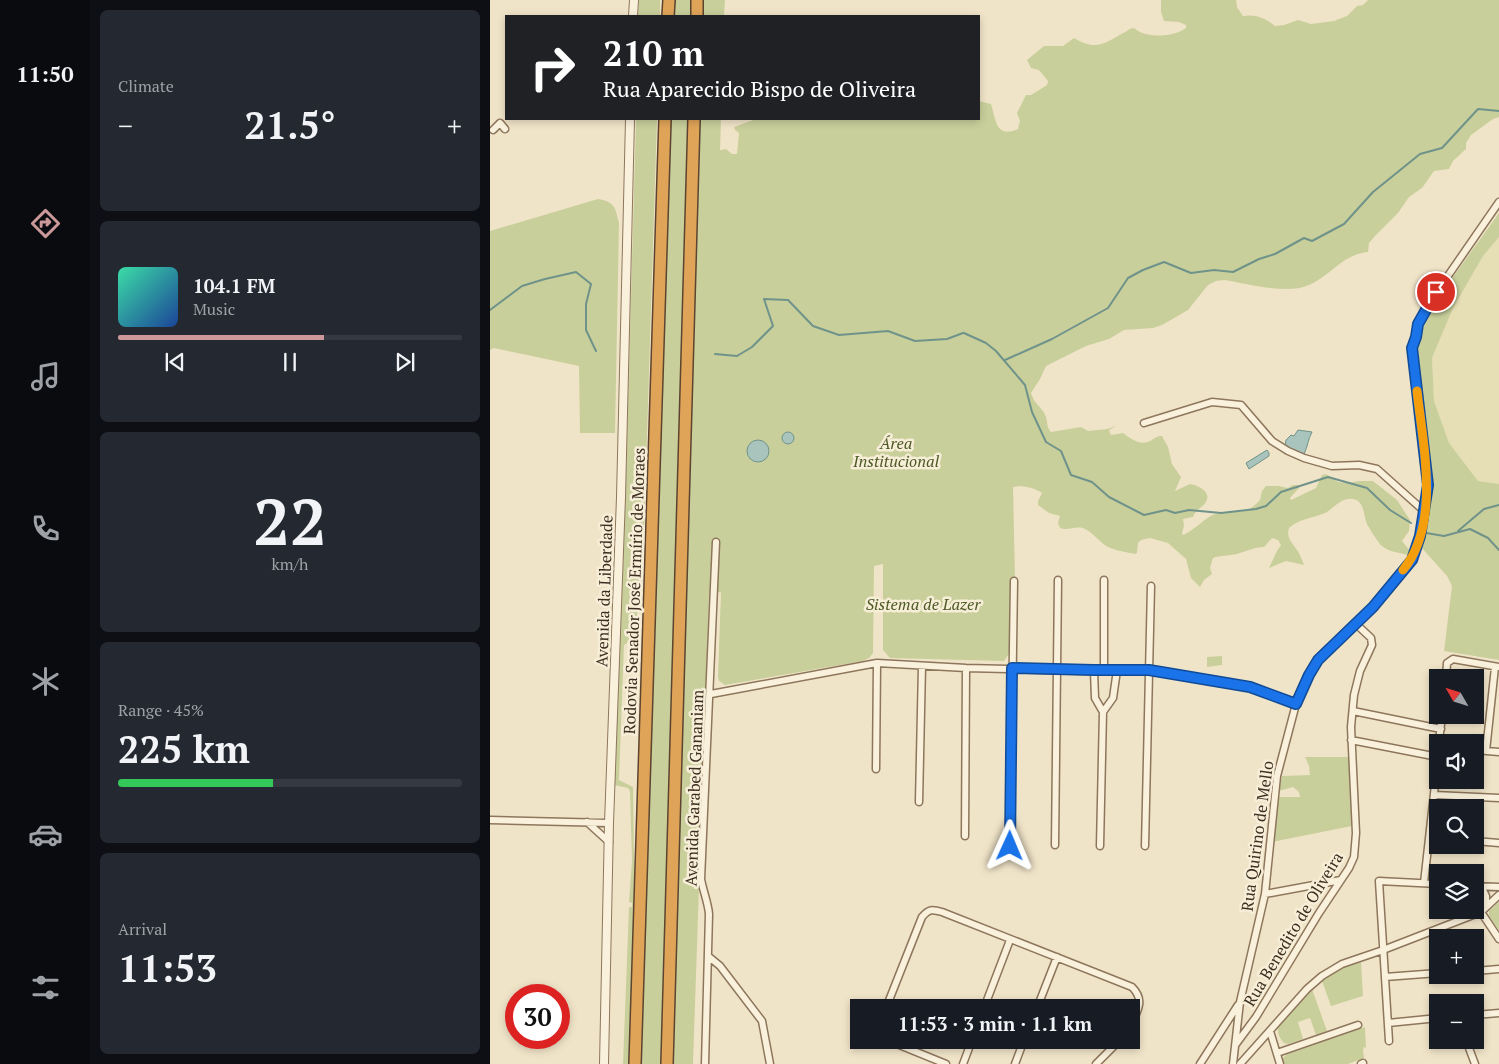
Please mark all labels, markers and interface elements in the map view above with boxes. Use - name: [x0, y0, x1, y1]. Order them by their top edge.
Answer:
- text: 210 m: [603, 30, 704, 76]
- icon: right: [520, 35, 585, 100]
- text: 11:50: [16, 59, 74, 88]
- text: Rua Aparecido Bispo de Oliveira: [603, 74, 916, 103]
- text: Climate: [118, 75, 174, 97]
- text: 21.5°: [244, 100, 336, 150]
- text: −: [118, 107, 133, 144]
- text: +: [447, 107, 462, 144]
- icon: directions: [28, 206, 63, 241]
- pin: [1415, 271, 1457, 313]
- text: 104.1 FM: [193, 273, 275, 298]
- icon: arrive: [1422, 278, 1450, 306]
- text: Music: [193, 298, 235, 320]
- icon: previous: [161, 348, 189, 376]
- icon: pause: [276, 348, 304, 376]
- icon: next: [391, 348, 419, 376]
- icon: music: [28, 359, 63, 394]
- park label: Área Institucional: [852, 432, 940, 472]
- street label: Rodovia Senador José Ermírio de Moraes: [618, 447, 650, 735]
- text: 22: [253, 477, 327, 564]
- icon: phone: [28, 511, 63, 546]
- street label: Avenida da Liberdade: [590, 515, 618, 667]
- text: km/h: [272, 553, 308, 575]
- park label: Sistema de Lazer: [866, 593, 981, 615]
- icon: climate: [28, 664, 63, 699]
- north arrow: [1429, 669, 1484, 724]
- map controls: [1429, 669, 1484, 1049]
- street label: Avenida Garabed Gananiam: [680, 689, 708, 887]
- text: Range · 45%: [118, 699, 204, 721]
- text: 225 km: [118, 724, 250, 774]
- button: sound: [1429, 734, 1484, 789]
- street label: Rua Quirino de Mello: [1236, 759, 1278, 913]
- button: search: [1429, 799, 1484, 854]
- icon: car: [28, 817, 63, 852]
- position arrow: [983, 819, 1035, 871]
- street label: Rua Benedito de Oliveira: [1238, 848, 1348, 1010]
- button: layers: [1429, 864, 1484, 919]
- text: Arrival: [118, 918, 167, 940]
- button: +: [1429, 929, 1484, 984]
- text: 11:53: [118, 943, 217, 993]
- icon: filters: [28, 970, 63, 1005]
- speed limit sign: 30: [505, 984, 570, 1049]
- button: −: [1429, 994, 1484, 1049]
- text: 11:53 · 3 min · 1.1 km: [898, 1011, 1092, 1036]

